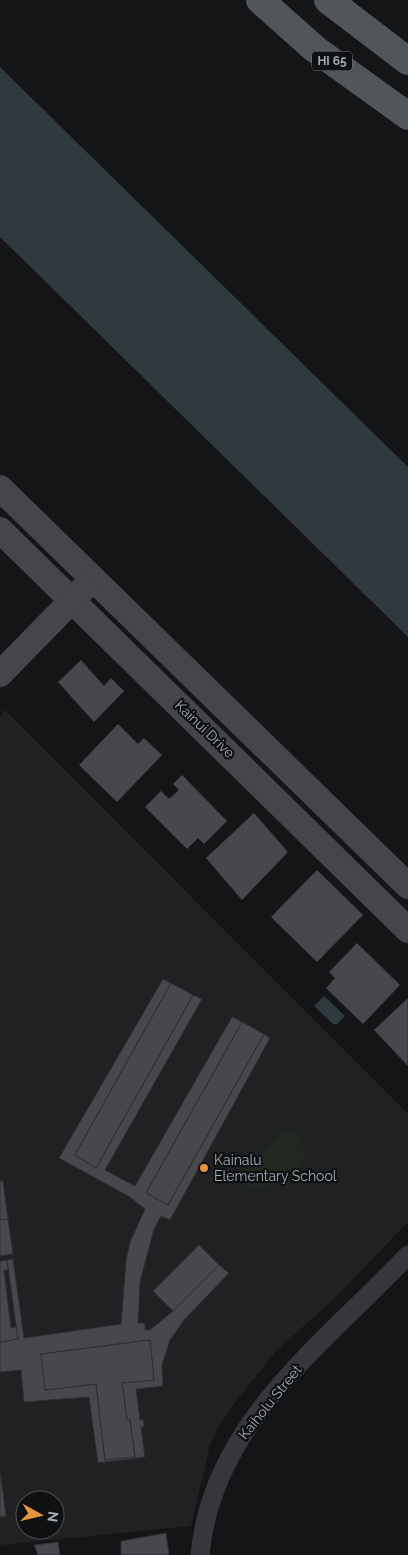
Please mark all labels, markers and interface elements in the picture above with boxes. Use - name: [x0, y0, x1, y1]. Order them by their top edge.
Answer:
- road number: HI 65: [312, 51, 352, 70]
- street label: Kainui Drive: [172, 697, 238, 761]
- place label: Kainalu Elementary School: [214, 1152, 337, 1184]
- marker: Kainalu Elementary School: [198, 1162, 210, 1174]
- street label: Kaiholu Street: [235, 1361, 305, 1442]
- north arrow: [15, 1490, 65, 1540]
- text: N: [44, 1510, 62, 1523]

